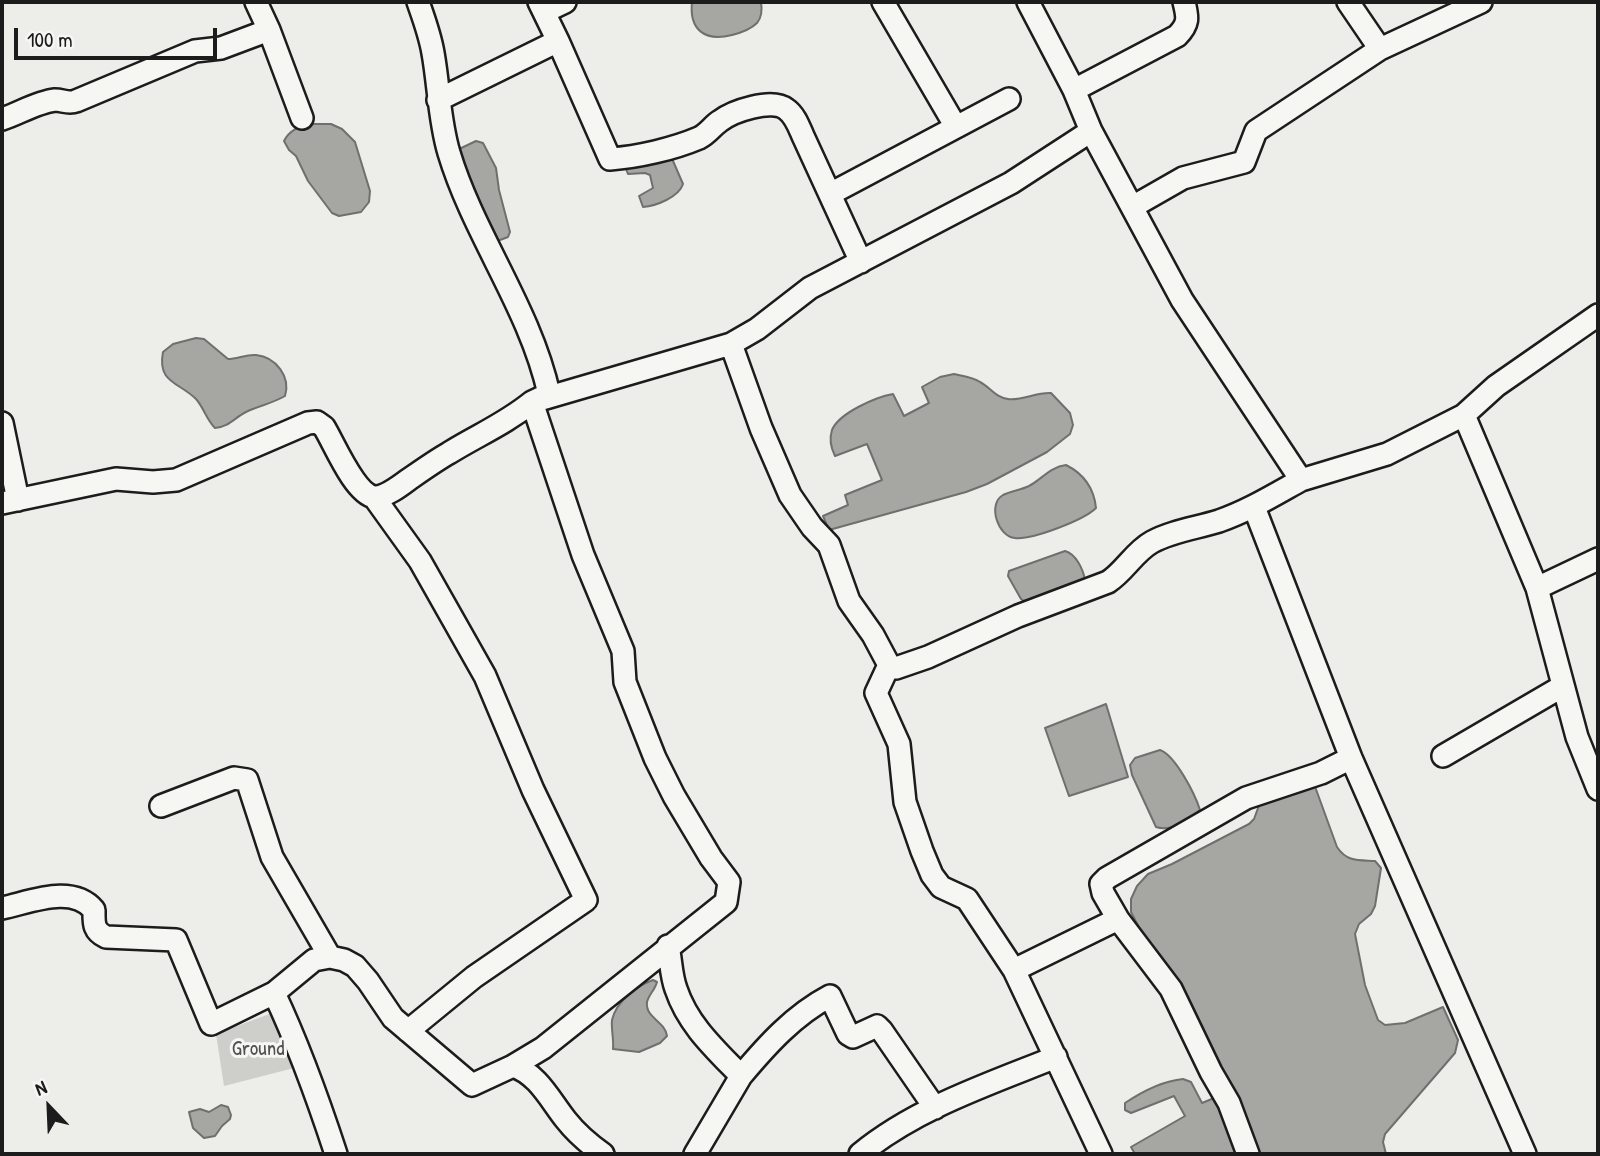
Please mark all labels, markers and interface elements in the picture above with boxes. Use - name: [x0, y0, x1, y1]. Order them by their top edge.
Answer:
- scale bar: [18, 14, 220, 58]
- text: 100 m: [27, 25, 73, 54]
- park label: Ground: [232, 1036, 284, 1062]
- north arrow: [14, 1072, 84, 1142]
- text: N: [31, 1074, 51, 1102]

